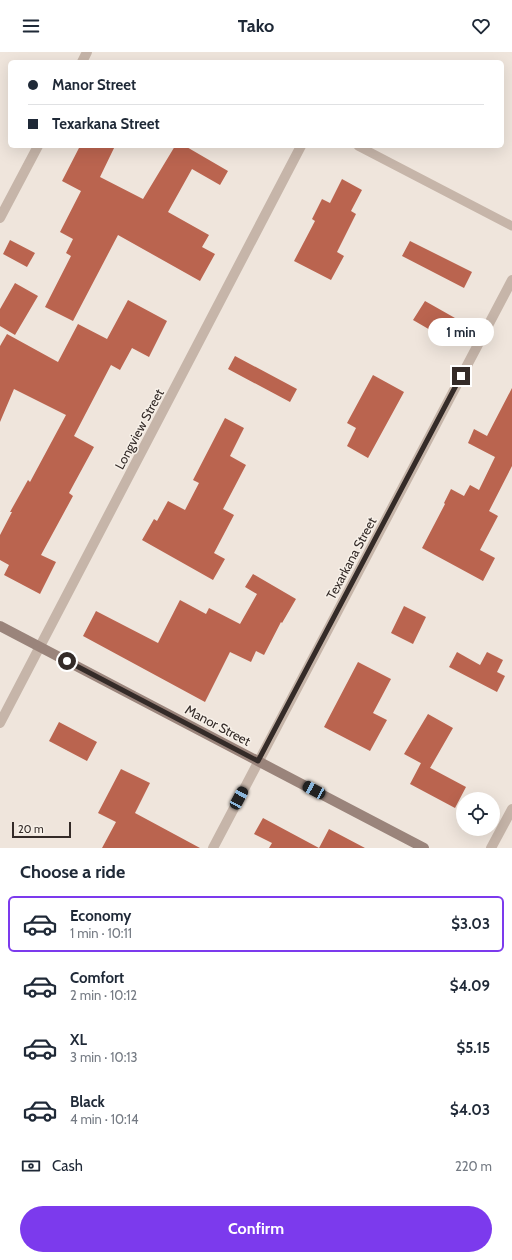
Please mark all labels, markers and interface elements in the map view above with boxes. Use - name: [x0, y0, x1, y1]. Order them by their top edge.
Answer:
- icon: menu: [20, 15, 42, 37]
- text: Tako: [238, 15, 274, 37]
- icon: heart: [470, 15, 492, 37]
- text: Manor Street: [52, 76, 136, 94]
- text: Texarkana Street: [52, 115, 160, 133]
- callout: 1 min: [428, 318, 494, 346]
- text: 1 min: [446, 324, 476, 340]
- route end: [452, 367, 470, 385]
- street label: Longview Street: [111, 385, 167, 472]
- street label: Texarkana Street: [323, 514, 380, 602]
- route start: [58, 652, 76, 670]
- street label: Manor Street: [183, 701, 254, 749]
- car: [301, 779, 327, 801]
- car: [228, 785, 250, 811]
- map controls: [456, 792, 500, 836]
- button: locate: [456, 792, 500, 836]
- scale bar: [12, 820, 71, 839]
- text: 20 m: [18, 822, 44, 836]
- text: Choose a ride: [20, 861, 125, 883]
- icon: car: [22, 906, 58, 942]
- text: Economy: [70, 907, 131, 925]
- text: $3.03: [451, 915, 490, 933]
- text: 1 min · 10:11: [70, 925, 132, 941]
- icon: car: [22, 968, 58, 1004]
- text: Comfort: [70, 969, 124, 987]
- text: $4.09: [450, 977, 490, 995]
- text: 2 min · 10:12: [70, 987, 137, 1003]
- icon: car: [22, 1030, 58, 1066]
- text: XL: [70, 1031, 87, 1049]
- text: $5.15: [457, 1039, 490, 1057]
- text: 3 min · 10:13: [70, 1049, 138, 1065]
- icon: car: [22, 1092, 58, 1128]
- text: Black: [70, 1093, 105, 1111]
- text: $4.03: [450, 1101, 490, 1119]
- text: 4 min · 10:14: [70, 1111, 139, 1127]
- icon: cash: [20, 1155, 42, 1177]
- text: Cash: [52, 1157, 83, 1175]
- text: 220 m: [455, 1158, 492, 1174]
- button: Confirm: [20, 1206, 492, 1252]

